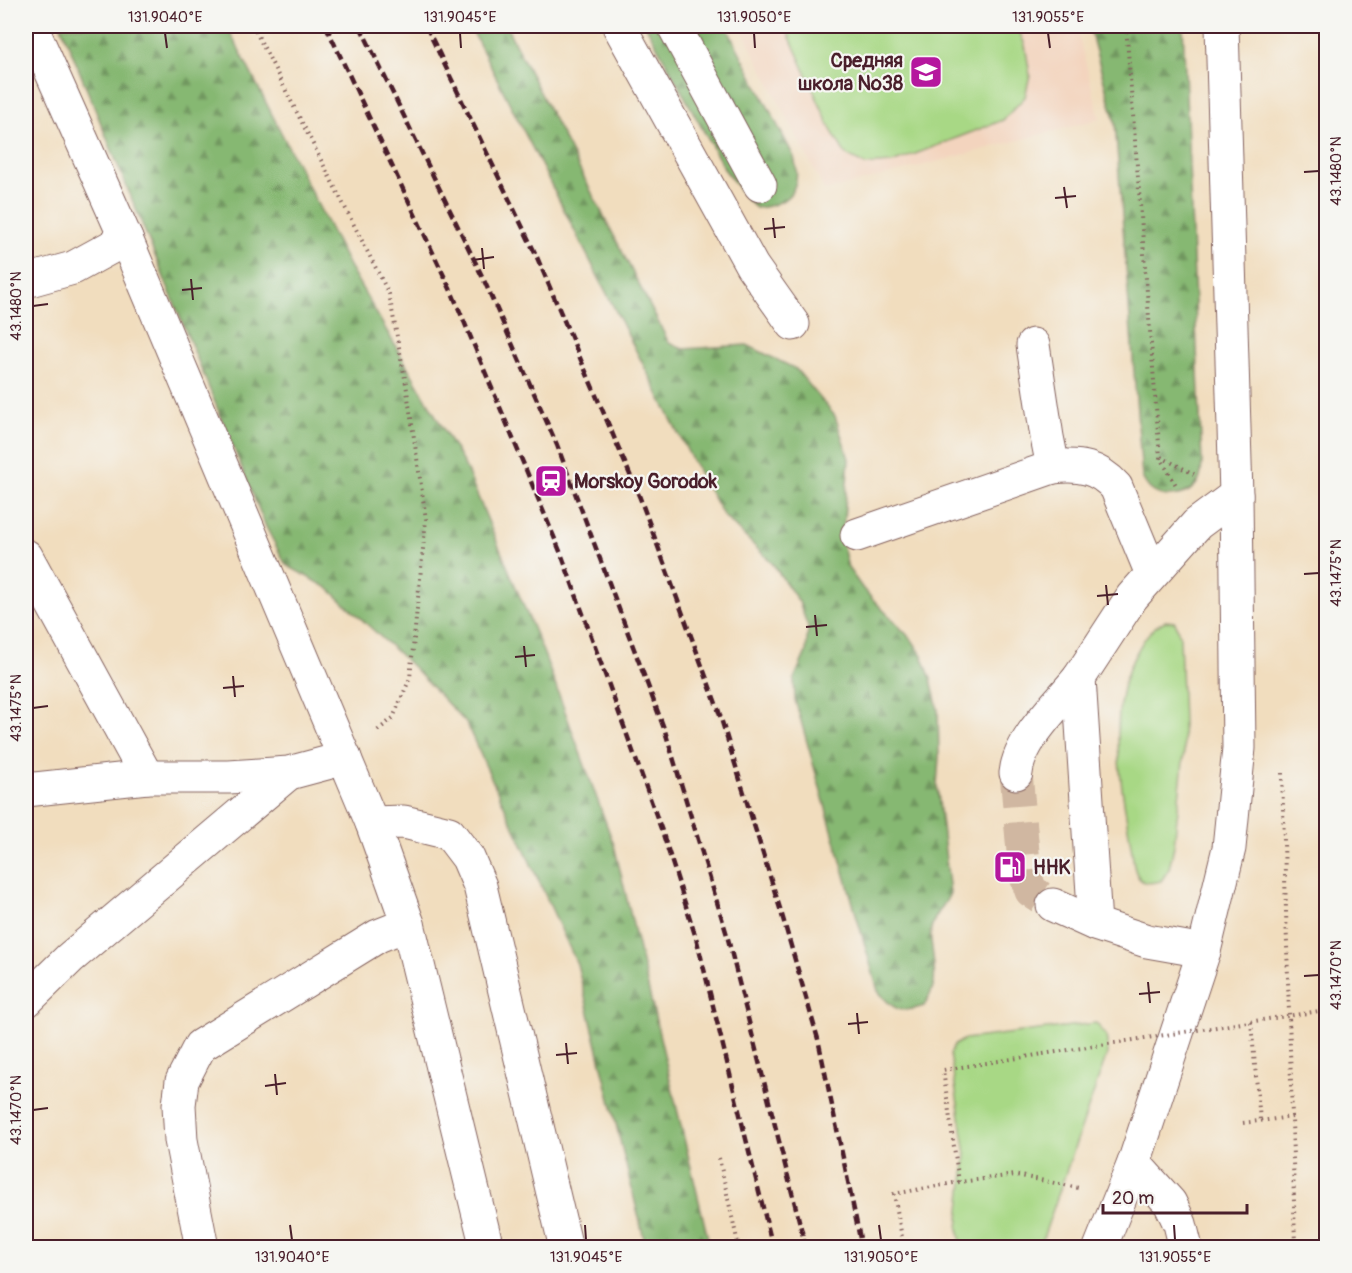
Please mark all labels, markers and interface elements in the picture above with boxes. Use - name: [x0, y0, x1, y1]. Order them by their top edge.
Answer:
- text: 131.9040°E: [128, 8, 203, 27]
- text: 131.9045°E: [424, 8, 496, 27]
- text: 131.9050°E: [717, 8, 791, 27]
- text: 131.9055°E: [1012, 8, 1084, 27]
- place label: Средняя школа №38: [798, 48, 903, 96]
- school or university icon: Средняя школа №38: [908, 54, 944, 90]
- text: 43.1480°N: [1327, 136, 1346, 206]
- text: 43.1480°N: [7, 271, 26, 341]
- station icon: Morskoy Gorodok: [533, 463, 569, 499]
- place label: Morskoy Gorodok: [574, 469, 718, 494]
- text: 43.1475°N: [1327, 539, 1346, 607]
- text: 43.1475°N: [7, 674, 26, 742]
- fuel station icon: HHK: [992, 849, 1028, 885]
- place label: HHK: [1033, 855, 1070, 880]
- text: 43.1470°N: [1327, 940, 1346, 1010]
- text: 43.1470°N: [7, 1075, 26, 1145]
- scale bar: [1103, 1177, 1247, 1215]
- text: 20 m: [1112, 1187, 1154, 1210]
- text: 131.9040°E: [255, 1248, 330, 1267]
- text: 131.9045°E: [550, 1248, 622, 1267]
- text: 131.9050°E: [844, 1248, 918, 1267]
- text: 131.9055°E: [1139, 1248, 1211, 1267]

